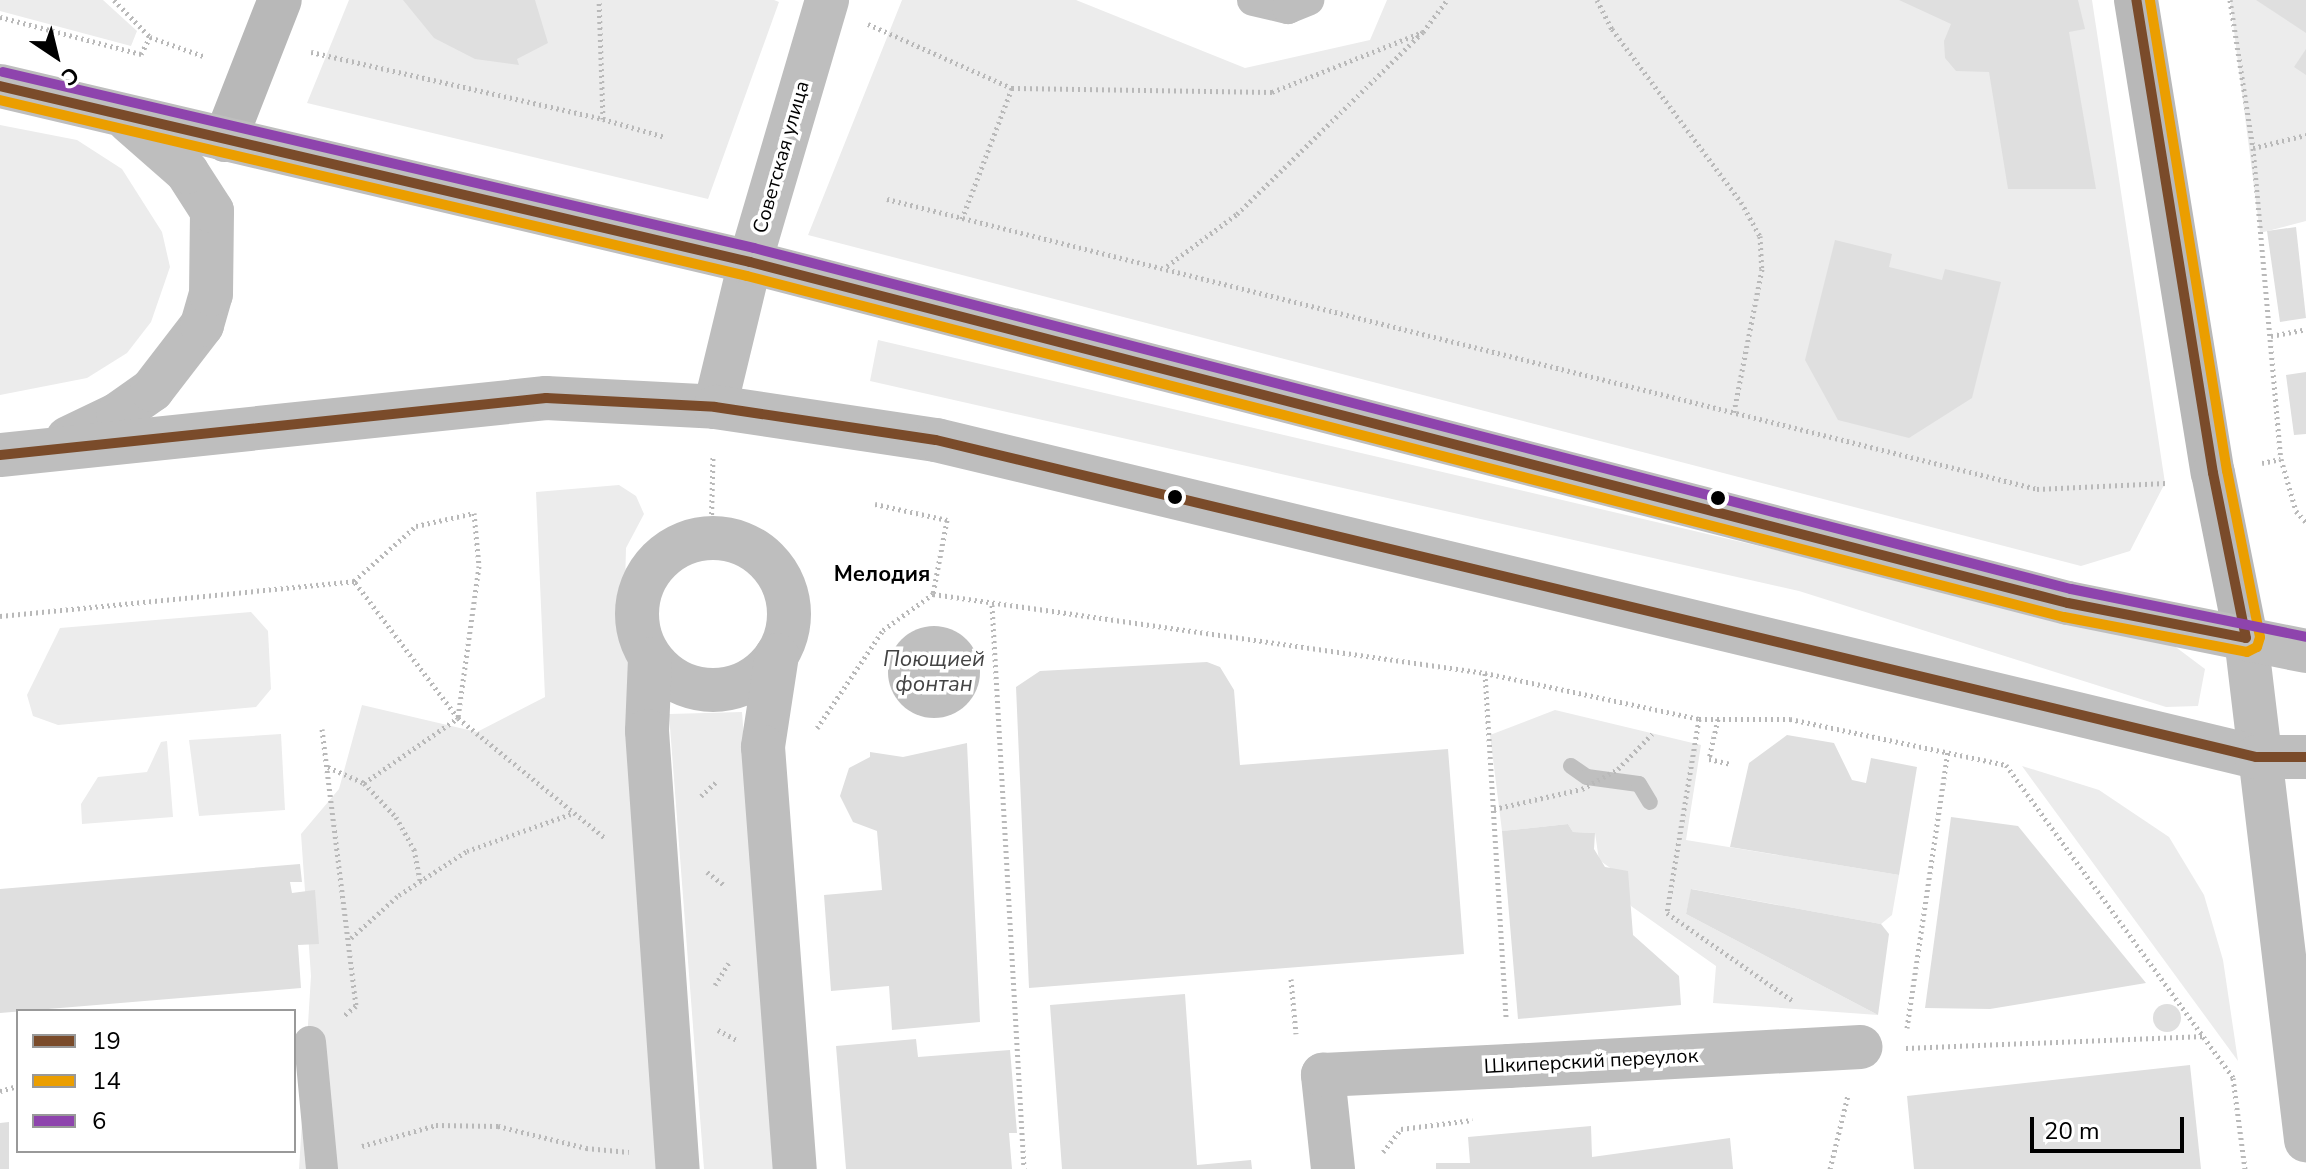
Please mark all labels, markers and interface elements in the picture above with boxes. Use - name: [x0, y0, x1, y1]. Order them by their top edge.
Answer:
- north arrow: [16, 16, 96, 96]
- text: С: [55, 59, 85, 92]
- street label: Советская улица: [748, 78, 814, 236]
- unlabelled marker: [1167, 489, 1183, 505]
- unlabelled marker: [1710, 490, 1726, 506]
- district label: Мелодия: [834, 562, 930, 588]
- water label: Поющией фонтан: [883, 646, 985, 698]
- legend: [16, 1009, 296, 1153]
- text: 19: [92, 1025, 121, 1057]
- street label: Шкиперский переулок: [1483, 1043, 1699, 1079]
- text: 14: [92, 1065, 121, 1097]
- scale bar: [2034, 1101, 2188, 1151]
- text: 6: [92, 1105, 106, 1137]
- text: 20 m: [2044, 1115, 2100, 1147]

